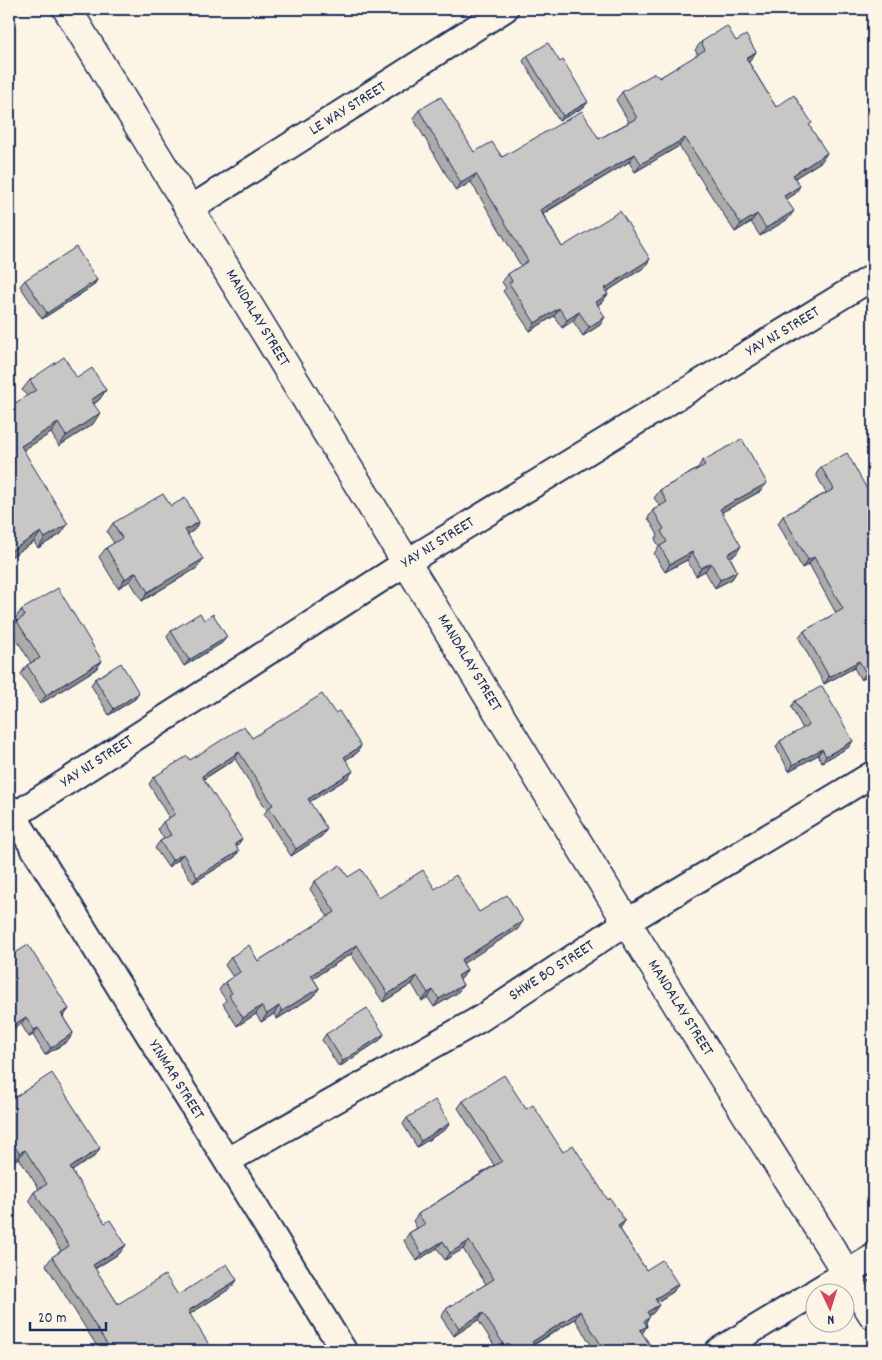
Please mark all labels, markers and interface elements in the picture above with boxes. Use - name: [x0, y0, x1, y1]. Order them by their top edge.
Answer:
- street label: LE WAY STREET: [305, 76, 392, 142]
- street label: MANDALAY STREET: [219, 265, 295, 372]
- street label: YAY NI STREET: [742, 301, 825, 363]
- street label: YAY NI STREET: [397, 511, 480, 575]
- street label: MANDALAY STREET: [431, 610, 507, 717]
- street label: YAY NI STREET: [56, 729, 138, 794]
- street label: SHWE BO STREET: [505, 934, 600, 1007]
- street label: MANDALAY STREET: [641, 955, 719, 1061]
- street label: YINMAR STREET: [142, 1036, 210, 1125]
- north arrow: [804, 1282, 854, 1332]
- scale bar: [30, 1300, 106, 1332]
- text: 20 m: [38, 1308, 66, 1330]
- text: N: [827, 1309, 835, 1329]

